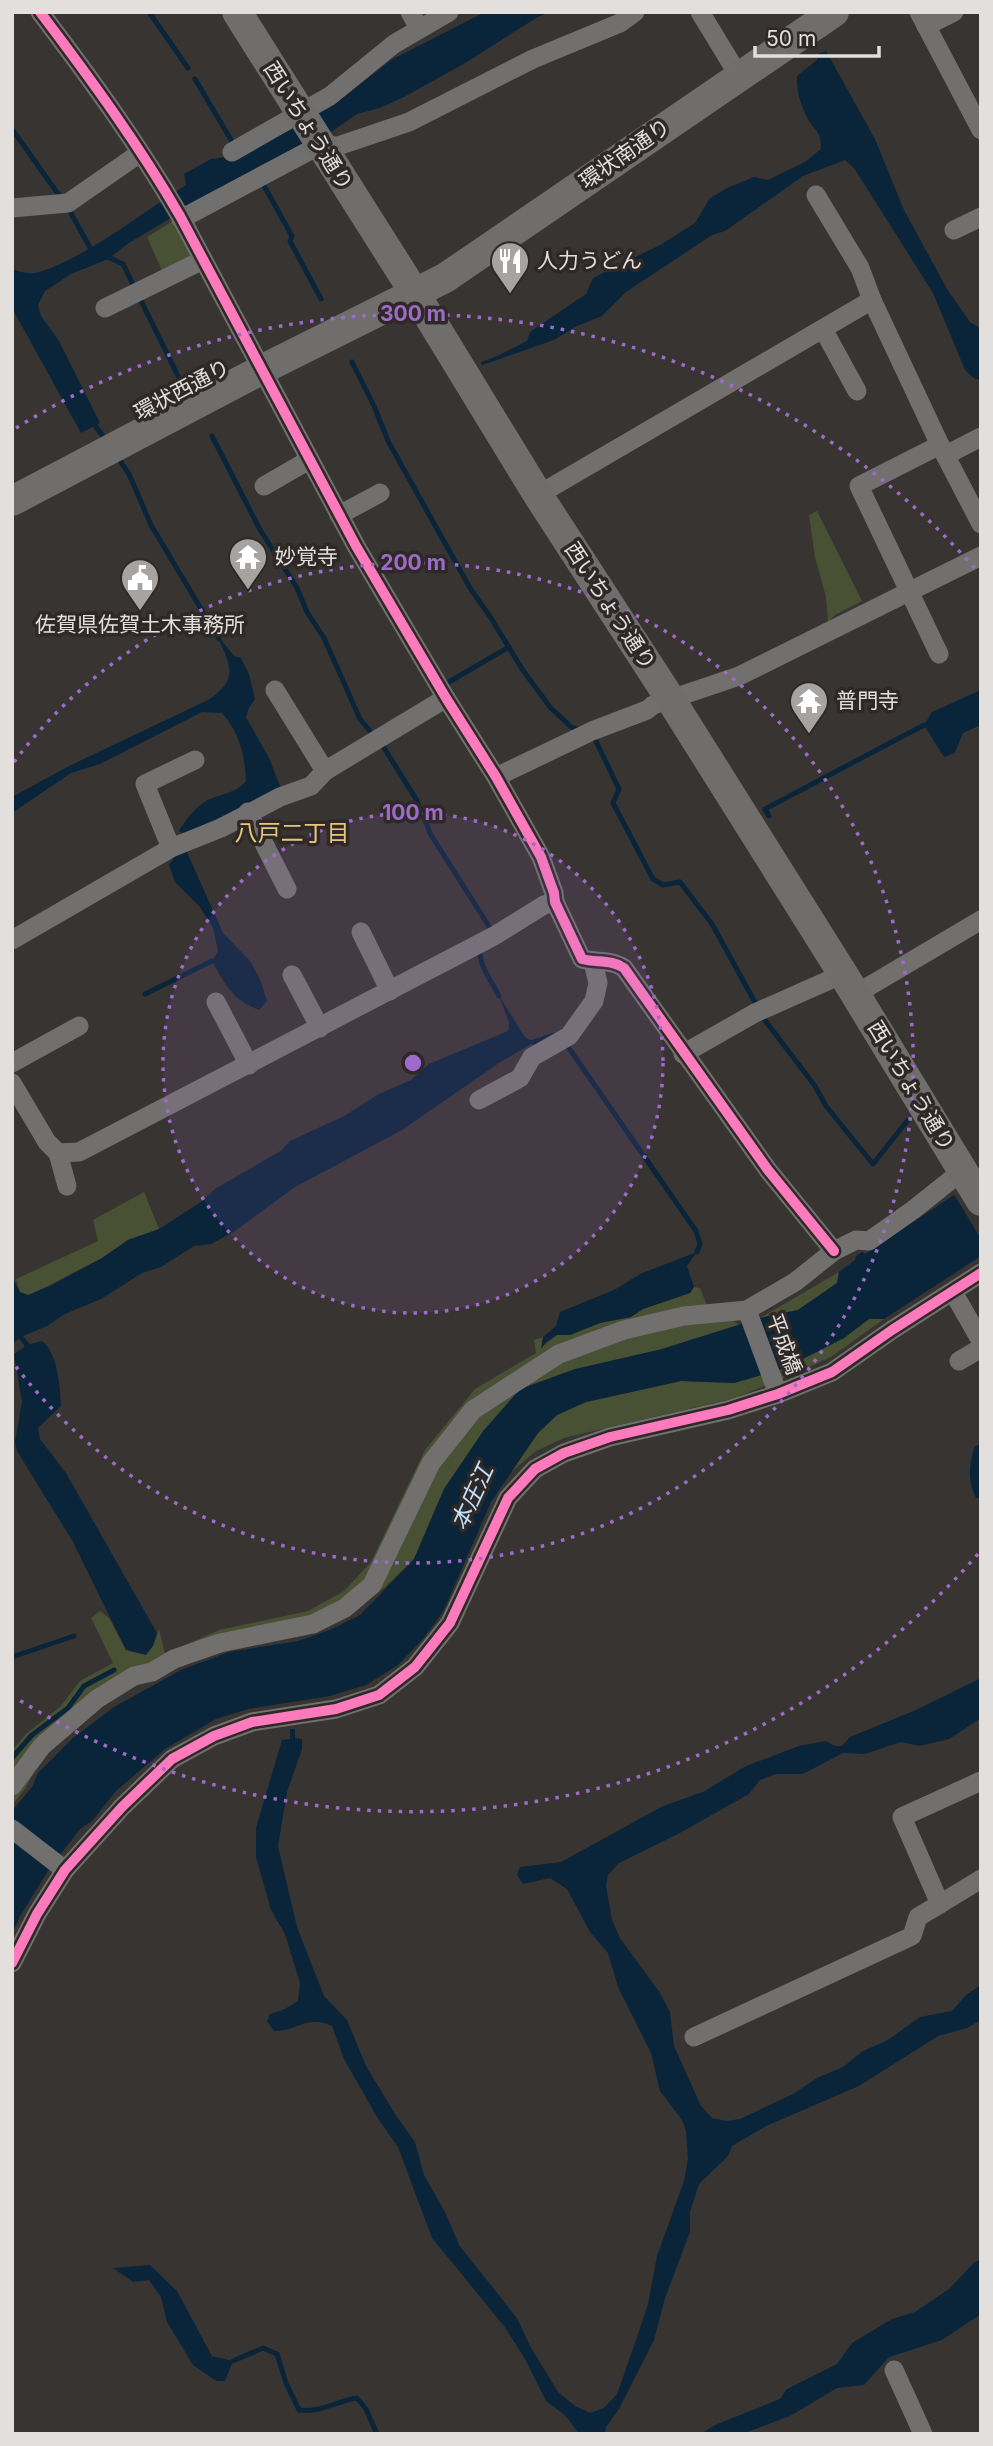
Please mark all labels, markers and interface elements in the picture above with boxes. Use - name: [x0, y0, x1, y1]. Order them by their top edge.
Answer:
- scale bar: [755, 14, 879, 58]
- text: 50 m: [766, 26, 816, 51]
- street label: 西いちょう通り: [259, 57, 358, 195]
- street label: 環状南通り: [575, 113, 675, 194]
- restaurant icon: 人力うどん: [489, 240, 531, 295]
- place label: 人力うどん: [537, 248, 642, 273]
- text: 300 m: [380, 301, 446, 326]
- street label: 環状西通り: [130, 354, 234, 425]
- temple icon: 妙覚寺: [227, 536, 269, 591]
- street label: 西いちょう通り: [560, 537, 661, 674]
- place label: 妙覚寺: [275, 544, 338, 569]
- text: 200 m: [380, 550, 446, 575]
- public building icon: 佐賀県佐賀土木事務所: [119, 557, 161, 612]
- place label: 佐賀県佐賀土木事務所: [35, 612, 245, 637]
- temple icon: 普門寺: [788, 680, 830, 735]
- place label: 普門寺: [836, 688, 899, 713]
- text: 100 m: [382, 800, 444, 825]
- district label: 八戸二丁目: [235, 819, 350, 847]
- street label: 西いちょう通り: [863, 1016, 960, 1155]
- centre of rings: [401, 1051, 425, 1075]
- street label: 平成橋: [762, 1310, 807, 1378]
- water label: 本庄江: [445, 1457, 501, 1534]

